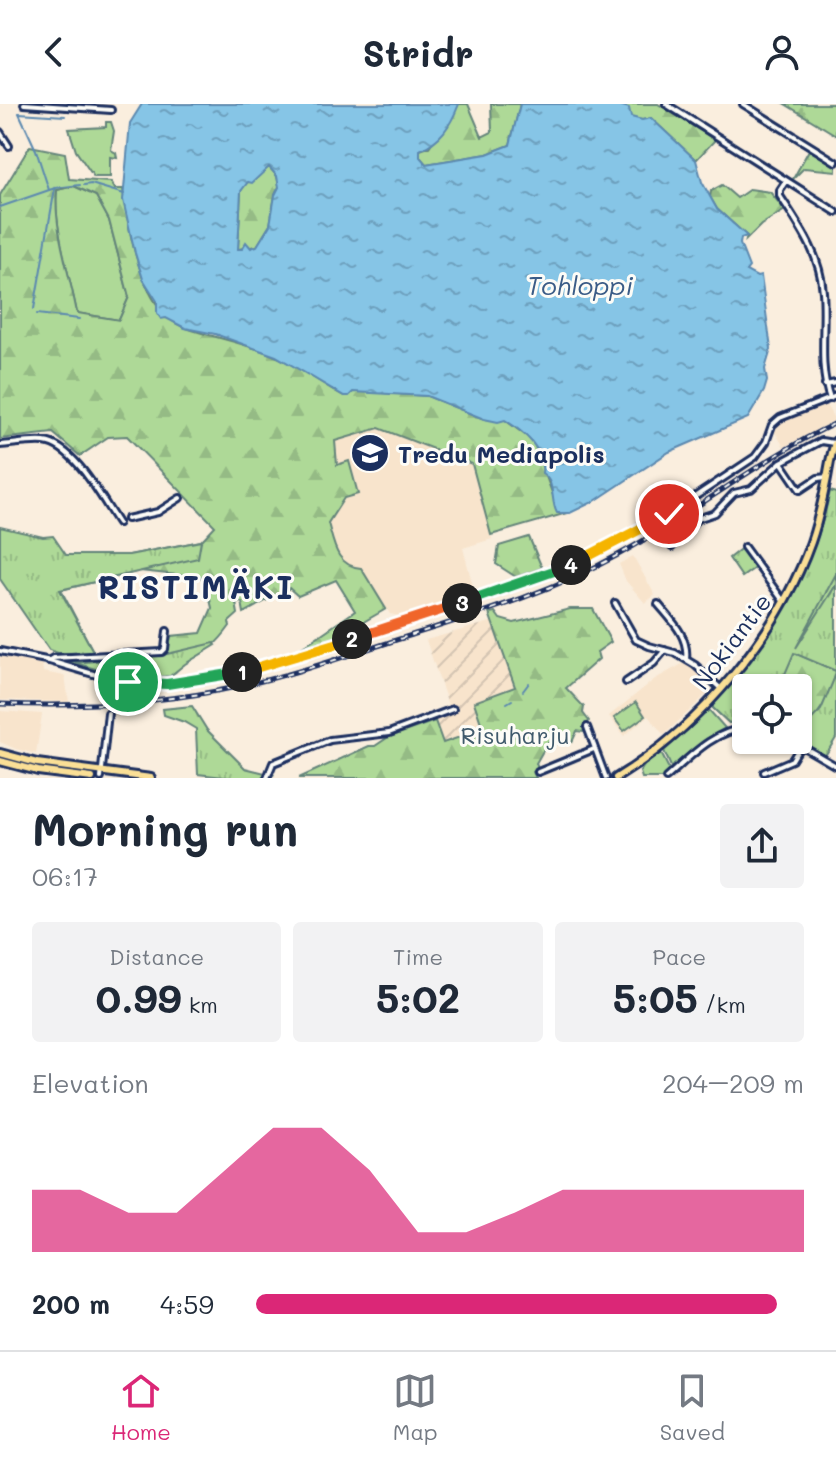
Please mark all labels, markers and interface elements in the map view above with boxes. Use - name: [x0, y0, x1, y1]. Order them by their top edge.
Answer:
- text: Stridr: [363, 29, 474, 76]
- icon: back: [32, 30, 76, 74]
- icon: person: [760, 30, 804, 74]
- water label: Tohloppi: [527, 268, 633, 302]
- school or university icon: Tredu Mediapolis: [349, 432, 391, 474]
- place label: Tredu Mediapolis: [398, 438, 605, 469]
- pin: [635, 480, 703, 548]
- icon: check: [647, 492, 691, 536]
- pin: 4: [551, 545, 591, 585]
- text: 4: [564, 550, 578, 579]
- district label: RISTIMÄKI: [97, 565, 295, 607]
- pin: 3: [442, 583, 482, 623]
- street label: Nokiantie: [685, 587, 777, 695]
- text: 3: [455, 588, 469, 617]
- pin: 2: [332, 619, 372, 659]
- text: 2: [346, 624, 358, 653]
- pin: [94, 648, 162, 716]
- pin: 1: [222, 652, 262, 692]
- text: 1: [237, 657, 247, 686]
- icon: arrive: [106, 660, 150, 704]
- map controls: [732, 674, 812, 754]
- button: locate: [732, 674, 812, 754]
- park label: Risuharju: [460, 719, 570, 750]
- text: Morning run: [32, 800, 298, 857]
- button: share: [720, 804, 804, 888]
- text: 06:17: [32, 859, 98, 893]
- text: Distance: [109, 942, 204, 971]
- text: Time: [393, 942, 443, 971]
- text: Pace: [652, 942, 706, 971]
- text: 0.99: [95, 971, 182, 1023]
- text: 5:02: [376, 971, 460, 1023]
- text: 5:05: [613, 971, 698, 1023]
- text: km: [182, 990, 218, 1019]
- text: /km: [698, 990, 746, 1019]
- text: Elevation: [32, 1066, 149, 1100]
- text: 204–209 m: [662, 1066, 804, 1100]
- text: 200 m: [32, 1287, 110, 1321]
- text: 4:59: [160, 1287, 214, 1321]
- tab: Home: [111, 1369, 171, 1446]
- tab: Map: [393, 1369, 438, 1446]
- tab: Saved: [660, 1369, 725, 1446]

